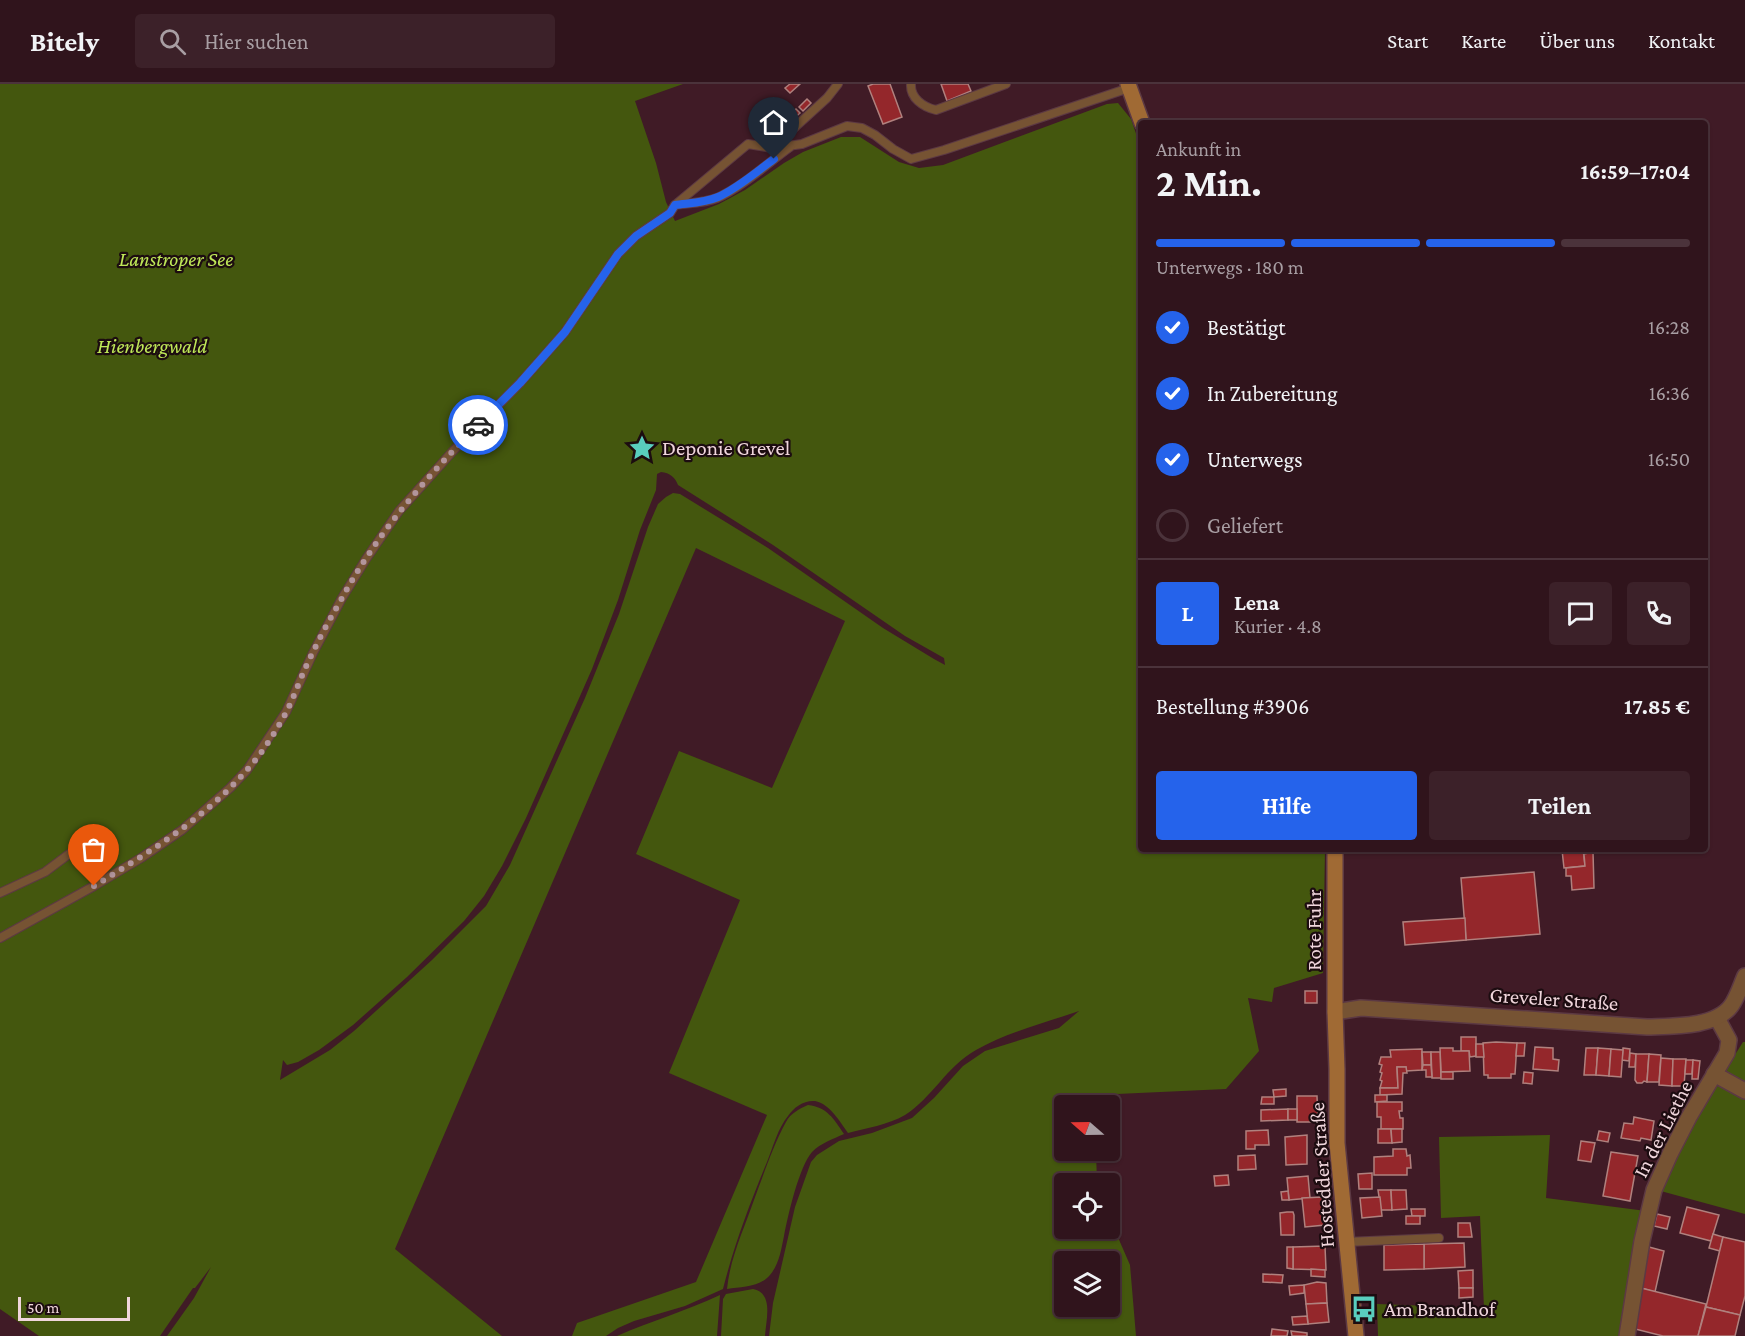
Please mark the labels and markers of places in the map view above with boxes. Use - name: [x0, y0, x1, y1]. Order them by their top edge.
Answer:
- pin: [748, 97, 799, 159]
- place icon: Deponie Grevel: [627, 433, 657, 463]
- place label: Deponie Grevel: [662, 436, 790, 460]
- pin: [68, 824, 119, 886]
- bus stop icon: Am Brandhof: [1349, 1294, 1379, 1324]
- place label: Am Brandhof: [1384, 1297, 1497, 1321]

